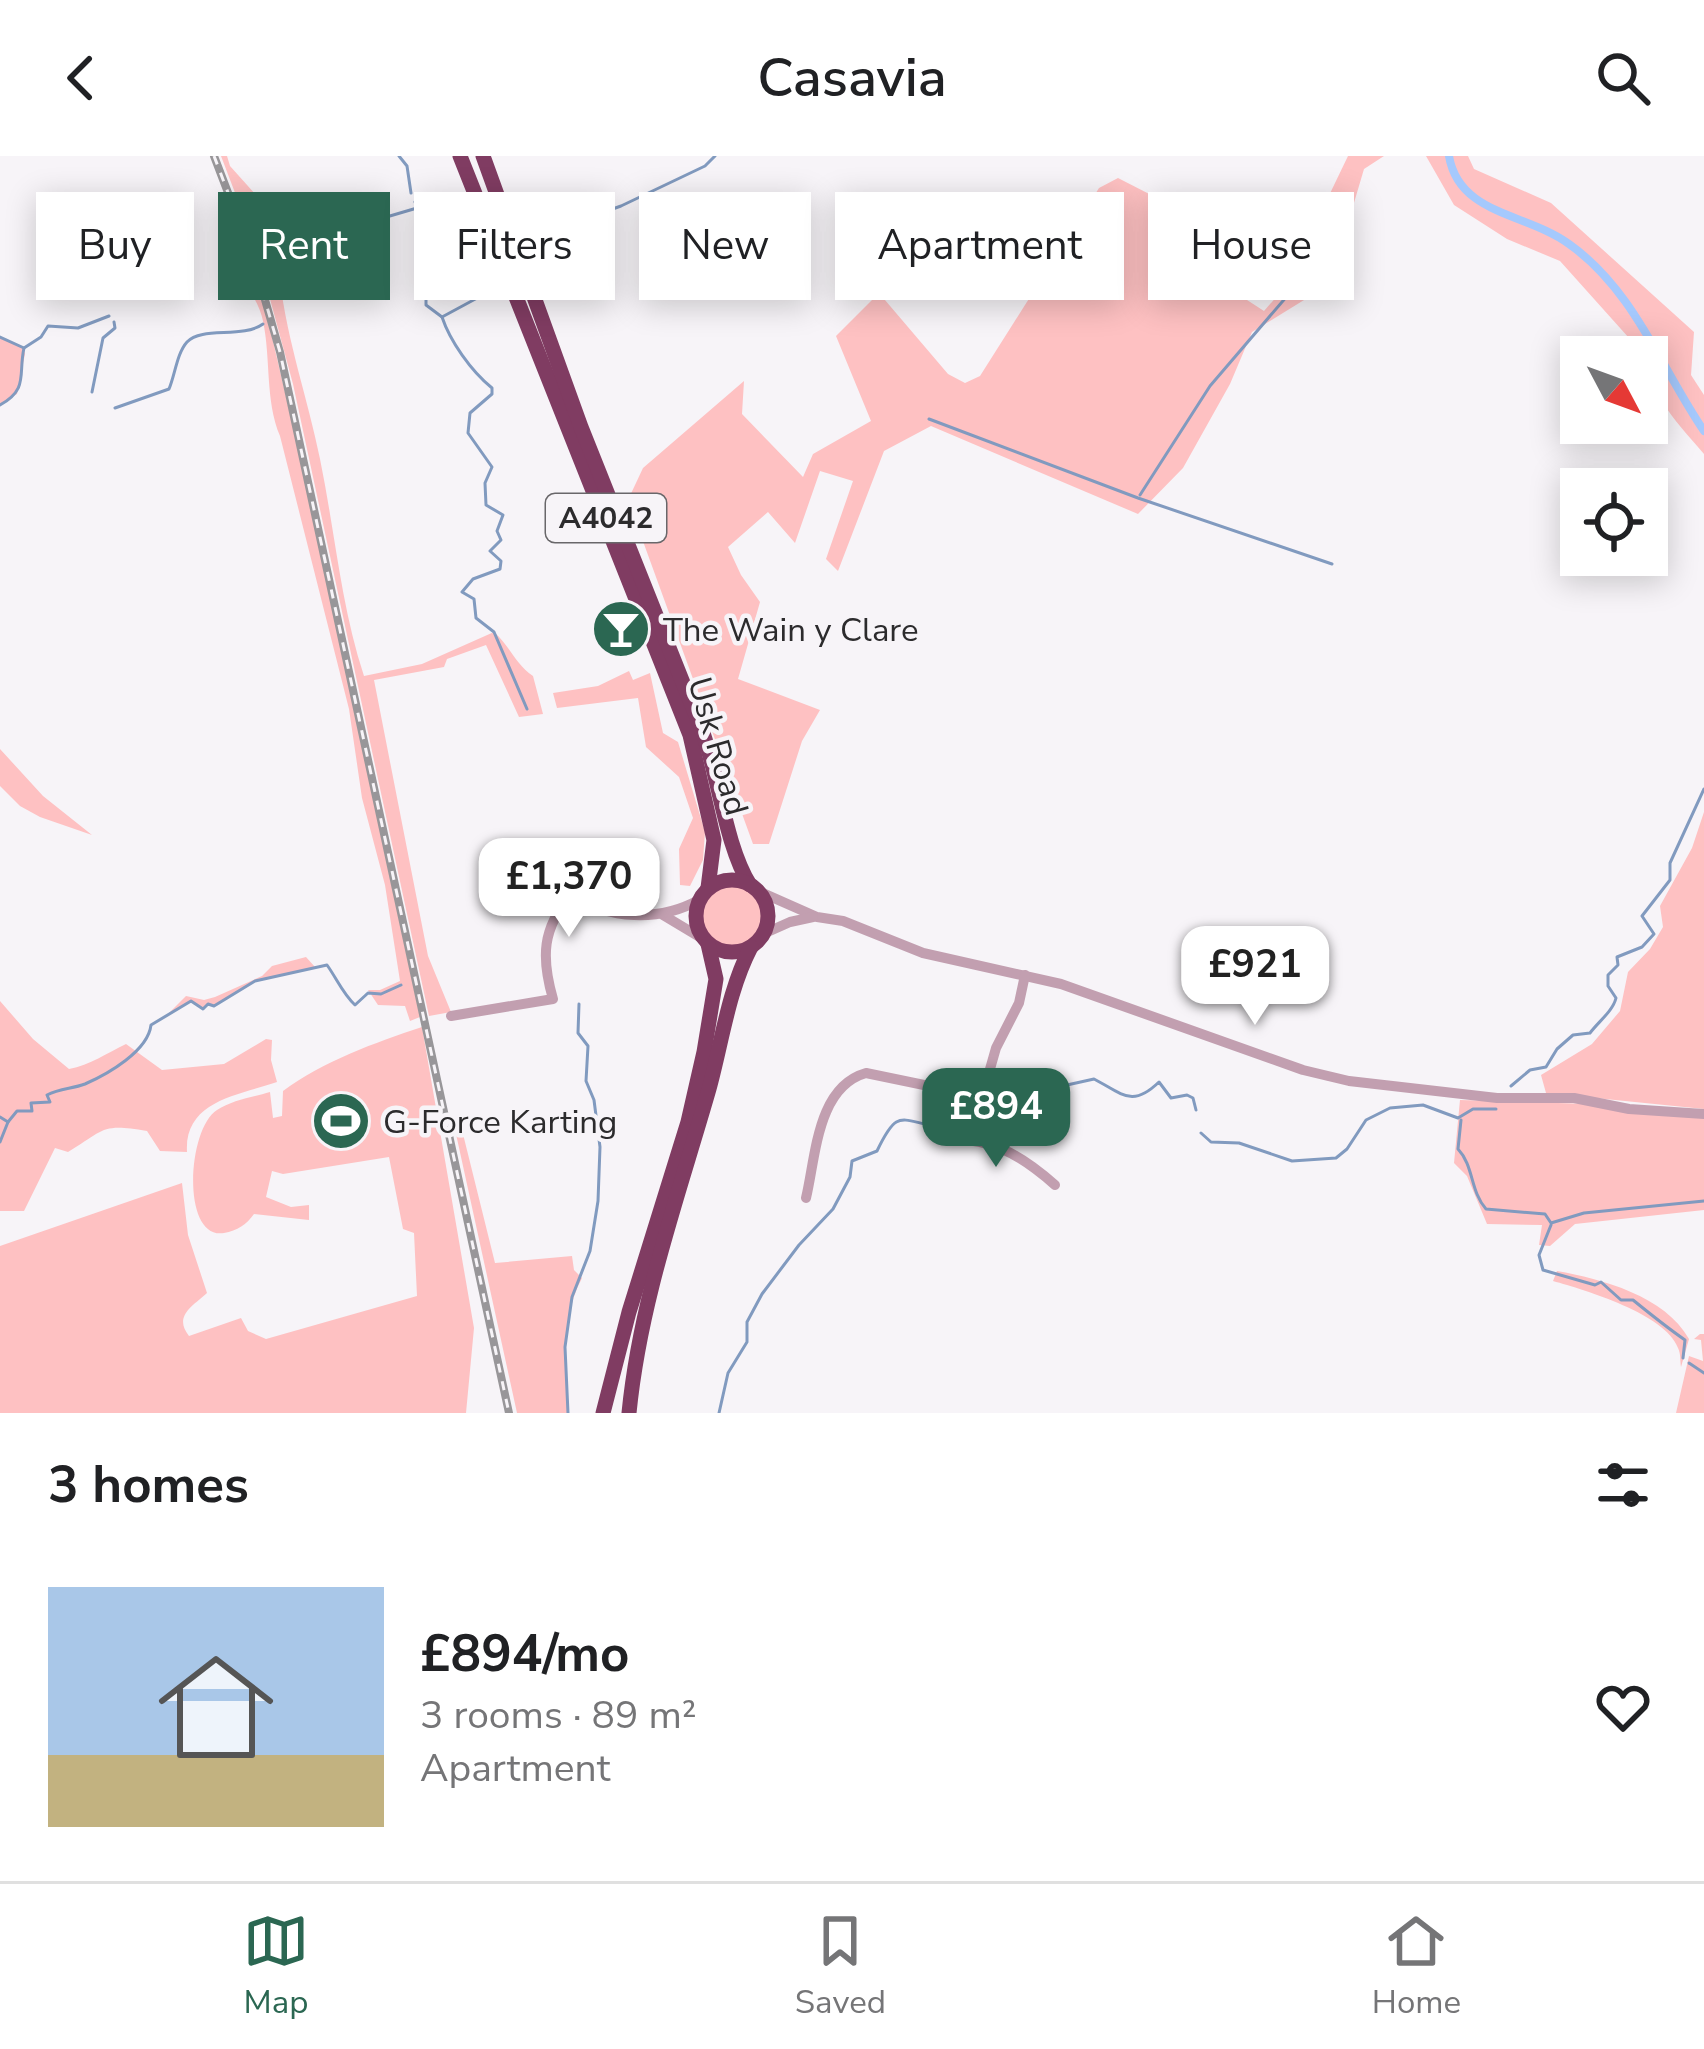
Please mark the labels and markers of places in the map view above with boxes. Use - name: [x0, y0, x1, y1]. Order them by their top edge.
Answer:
- bar icon: The Wain y Clare: [590, 598, 652, 660]
- place label: The Wain y Clare: [663, 608, 919, 653]
- pin: £1,370: [471, 838, 667, 940]
- pin: £921: [1184, 926, 1326, 1028]
- pin: £894: [925, 1068, 1067, 1170]
- sports icon: G-Force Karting: [310, 1090, 372, 1152]
- place label: G-Force Karting: [383, 1100, 617, 1145]

